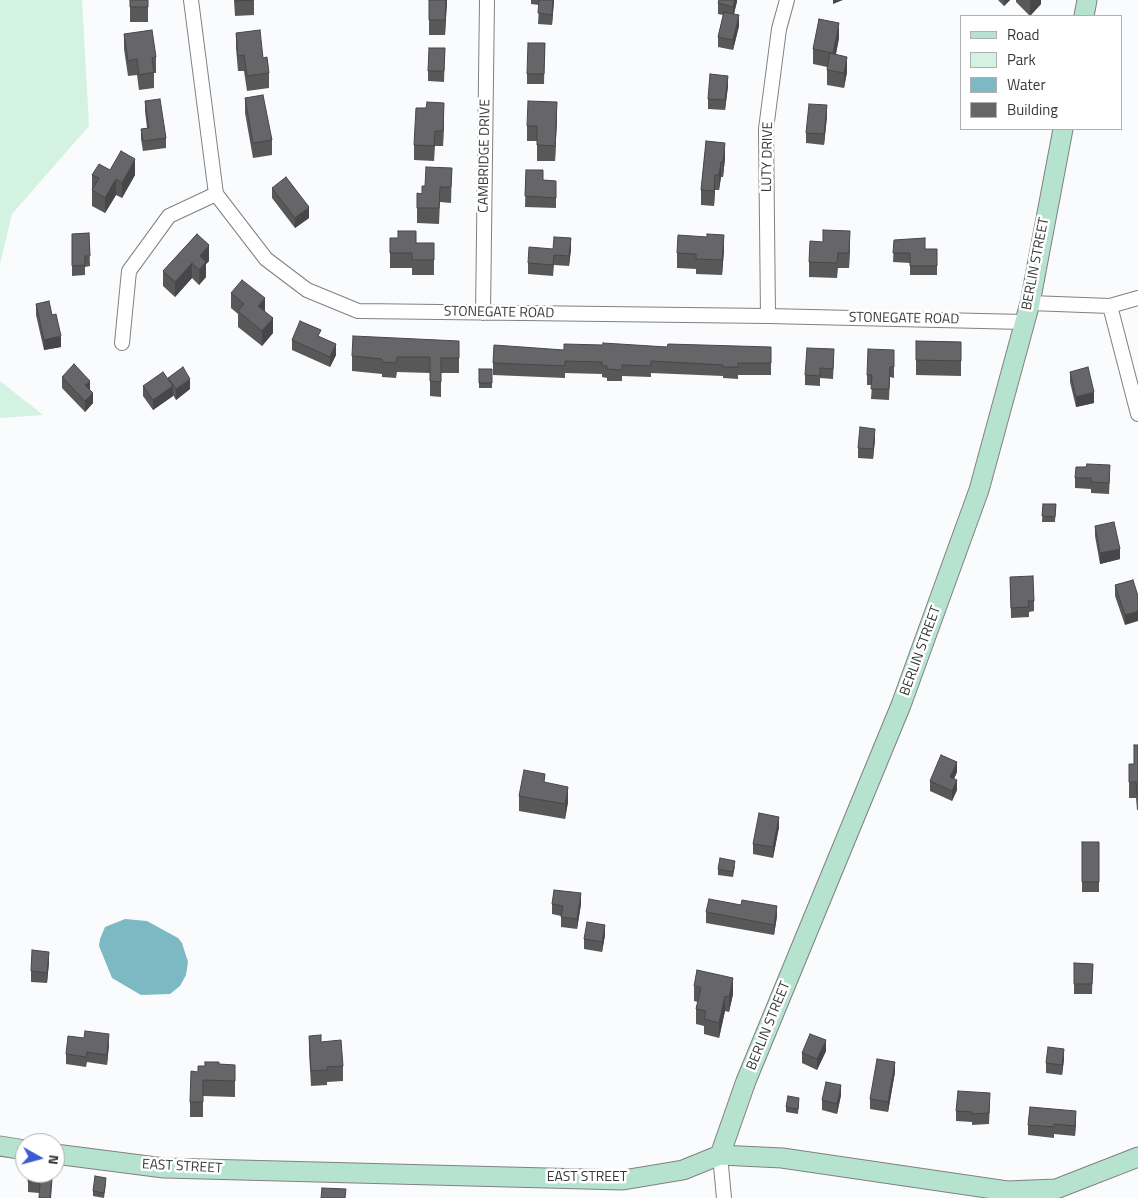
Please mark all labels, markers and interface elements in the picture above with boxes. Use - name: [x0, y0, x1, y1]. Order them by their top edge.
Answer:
- legend: [960, 15, 1123, 130]
- text: Road: [1007, 23, 1039, 46]
- text: Park: [1007, 48, 1036, 71]
- text: Water: [1007, 73, 1046, 96]
- text: Building: [1007, 98, 1058, 121]
- street label: CAMBRIDGE DRIVE: [476, 99, 494, 213]
- street label: LUTY DRIVE: [759, 122, 777, 192]
- street label: BERLIN STREET: [1019, 216, 1053, 312]
- street label: STONEGATE ROAD: [444, 304, 554, 322]
- street label: STONEGATE ROAD: [849, 310, 959, 328]
- street label: BERLIN STREET: [897, 604, 945, 698]
- street label: BERLIN STREET: [744, 979, 794, 1073]
- north arrow: [15, 1133, 65, 1183]
- text: N: [43, 1154, 65, 1166]
- street label: EAST STREET: [141, 1157, 223, 1177]
- street label: EAST STREET: [547, 1170, 627, 1186]

